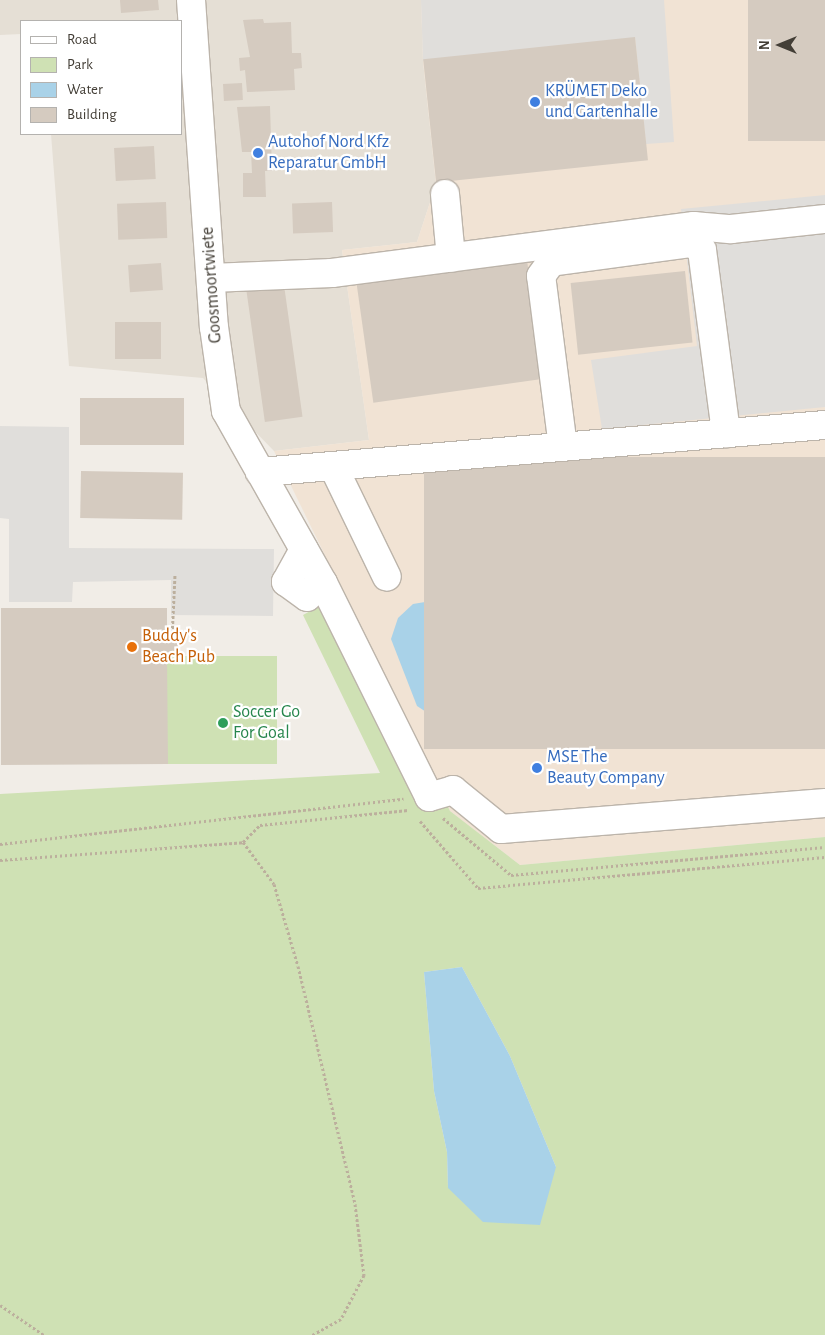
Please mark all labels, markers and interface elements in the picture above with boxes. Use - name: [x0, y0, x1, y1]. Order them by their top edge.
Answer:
- legend: [20, 20, 182, 135]
- north arrow: [755, 20, 805, 70]
- text: Road: [67, 32, 97, 47]
- text: N: [758, 40, 772, 50]
- text: Park: [67, 57, 93, 72]
- place label: KRÜMET Deko und Gartenhalle: [545, 81, 658, 124]
- text: Water: [67, 82, 103, 97]
- marker: KRÜMET Deko und Gartenhalle: [529, 96, 541, 108]
- text: Building: [67, 107, 117, 122]
- place label: Autohof Nord Kfz Reparatur GmbH: [268, 132, 389, 174]
- marker: Autohof Nord Kfz Reparatur GmbH: [252, 147, 264, 159]
- street label: Goosmoortwiete: [197, 226, 227, 344]
- place label: Buddy's Beach Pub: [142, 626, 215, 669]
- marker: Buddy's Beach Pub: [126, 641, 138, 653]
- place label: Soccer Go For Goal: [233, 702, 300, 744]
- marker: Soccer Go For Goal: [217, 717, 229, 729]
- place label: MSE The Beauty Company: [547, 747, 665, 790]
- marker: MSE The Beauty Company: [531, 762, 543, 774]

